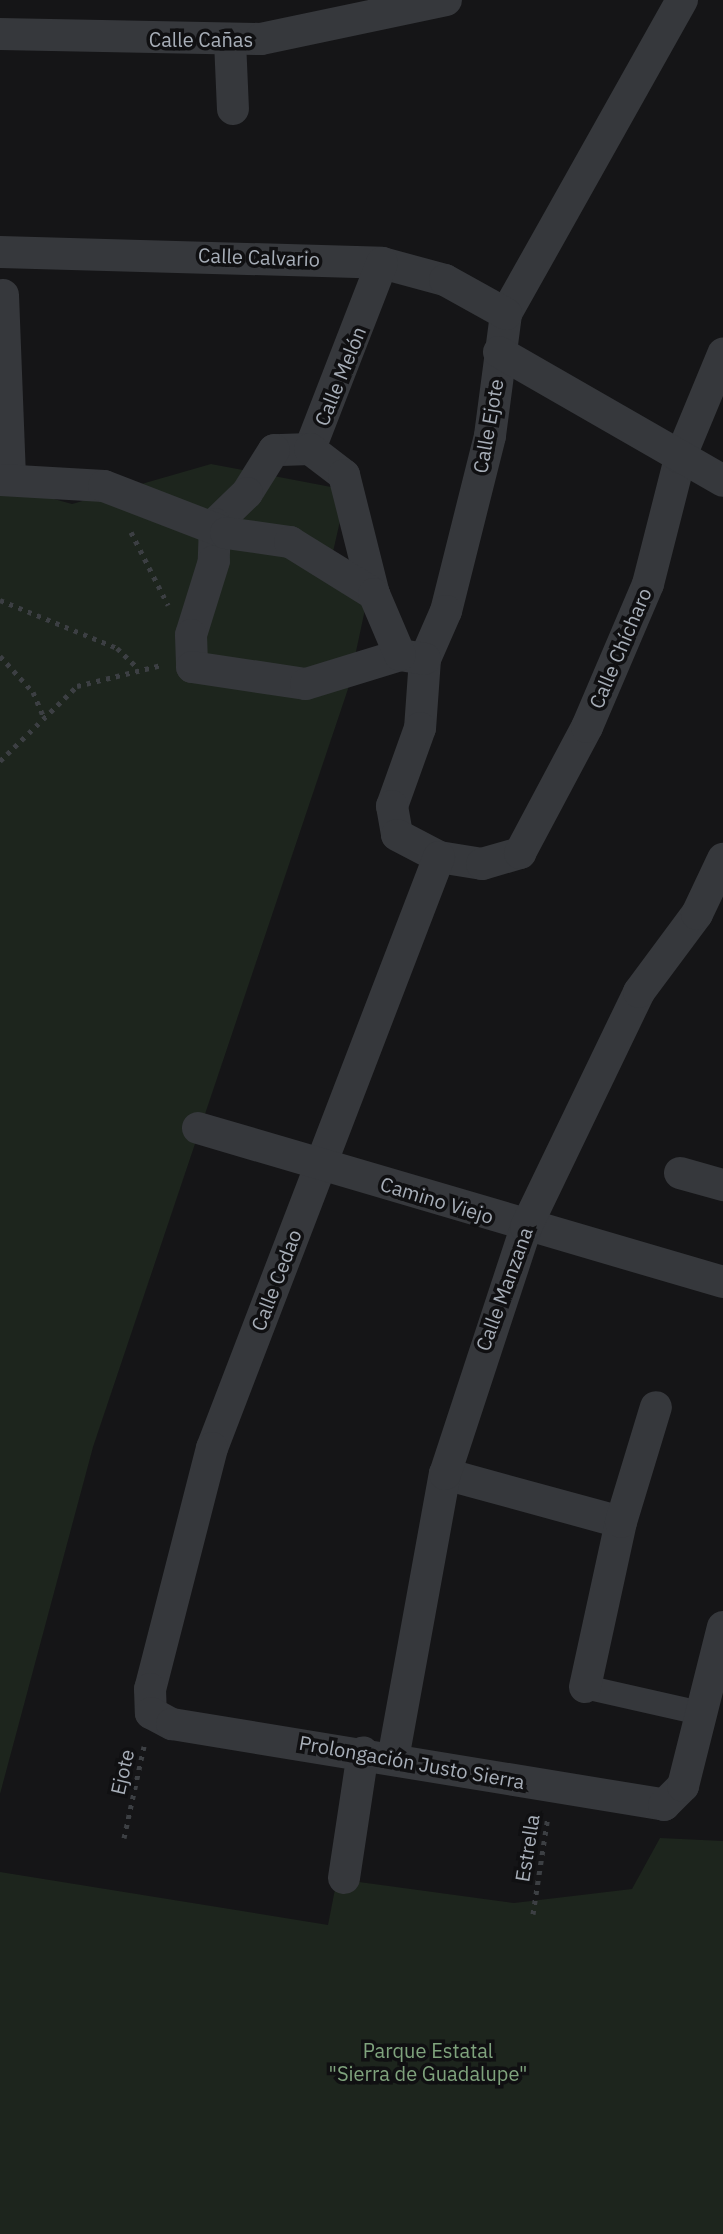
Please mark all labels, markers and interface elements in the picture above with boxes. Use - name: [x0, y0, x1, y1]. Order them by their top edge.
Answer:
- street label: Calle Cañas: [149, 27, 253, 51]
- street label: Calle Calvario: [198, 243, 320, 271]
- street label: Calle Melón: [309, 323, 371, 429]
- street label: Calle Ejote: [468, 377, 508, 475]
- street label: Calle Chícharo: [584, 584, 656, 712]
- street label: Camino Viejo: [377, 1171, 497, 1229]
- street label: Calle Manzana: [471, 1224, 537, 1354]
- street label: Calle Cedao: [246, 1226, 306, 1334]
- street label: Prolongación Justo Sierra: [297, 1730, 527, 1794]
- street label: Ejote: [105, 1747, 139, 1797]
- street label: Estrella: [510, 1813, 544, 1883]
- park label: Parque Estatal "Sierra de Guadalupe": [329, 2039, 527, 2086]

